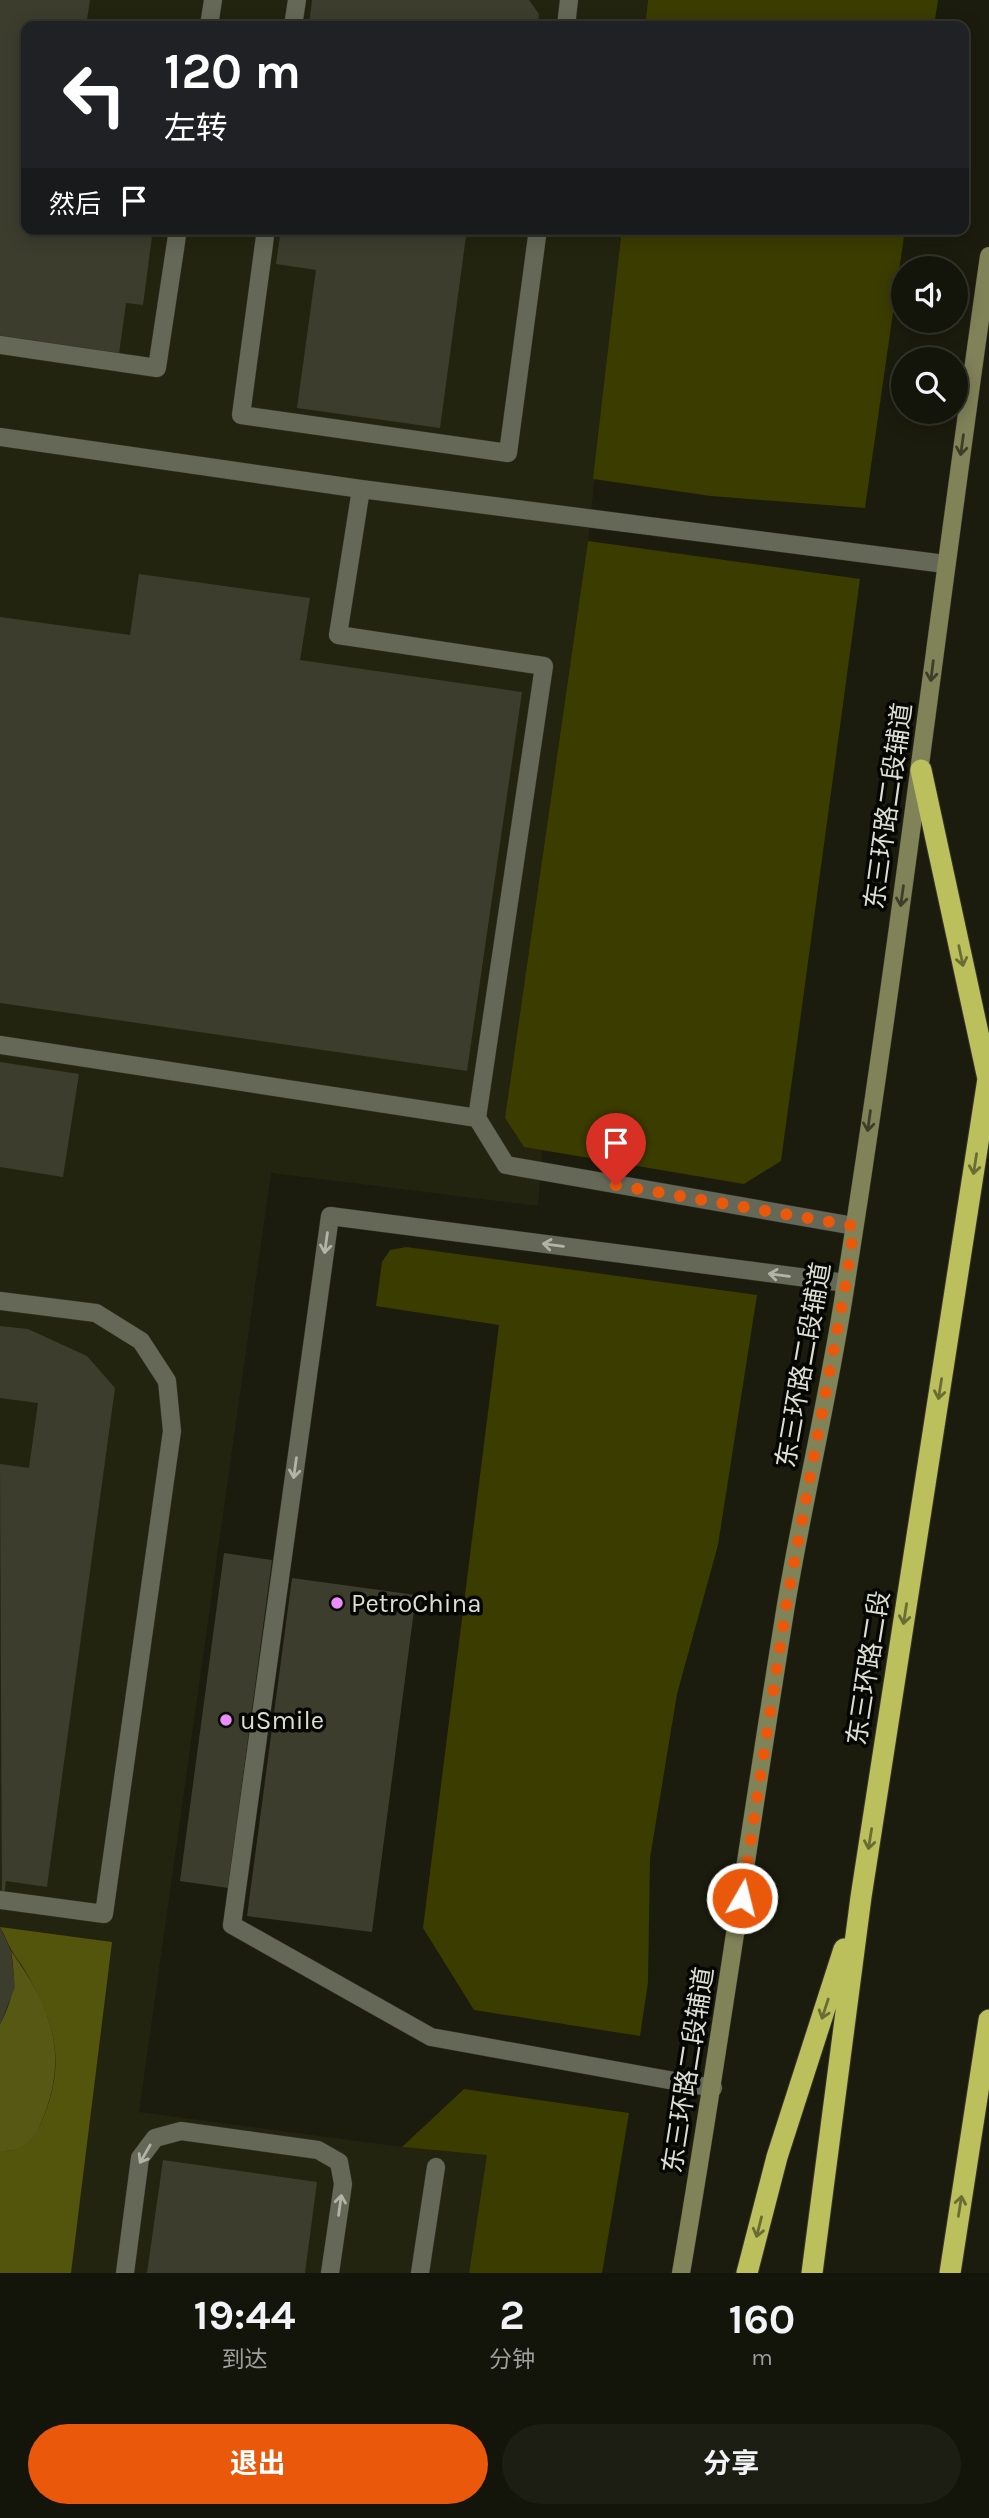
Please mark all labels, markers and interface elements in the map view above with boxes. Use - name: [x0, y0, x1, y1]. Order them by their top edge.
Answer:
- text: 120 m: [164, 43, 301, 100]
- icon: left: [49, 49, 140, 140]
- text: 左转: [164, 110, 228, 147]
- icon: arrive: [115, 182, 153, 220]
- text: 然后: [49, 189, 101, 220]
- map controls: [891, 256, 968, 424]
- button: sound: [891, 256, 968, 333]
- button: search: [891, 347, 968, 424]
- one-way arrow: [955, 433, 968, 456]
- one-way arrow: [926, 659, 939, 681]
- street label: 东三环路二段辅道: [859, 701, 918, 911]
- one-way arrow: [895, 884, 908, 907]
- one-way arrow: [955, 944, 969, 967]
- one-way arrow: [863, 1109, 876, 1132]
- pin: [586, 1113, 646, 1185]
- icon: arrive: [597, 1124, 635, 1162]
- one-way arrow: [968, 1152, 981, 1175]
- one-way arrow: [319, 1231, 332, 1254]
- one-way arrow: [542, 1239, 565, 1252]
- street label: 东三环路二段辅道: [770, 1260, 837, 1470]
- one-way arrow: [768, 1268, 790, 1281]
- one-way arrow: [933, 1377, 946, 1400]
- one-way arrow: [288, 1456, 301, 1479]
- place label: PetroChina: [351, 1588, 482, 1619]
- street label: 东三环路二段: [841, 1589, 896, 1748]
- marker: PetroChina: [329, 1595, 345, 1611]
- one-way arrow: [898, 1602, 911, 1625]
- place label: uSmile: [240, 1705, 324, 1736]
- marker: uSmile: [218, 1712, 234, 1728]
- one-way arrow: [863, 1827, 876, 1849]
- position arrow: [705, 1861, 779, 1935]
- street label: 东三环路二段辅道: [657, 1965, 720, 2175]
- one-way arrow: [818, 1998, 831, 2020]
- one-way arrow: [138, 2143, 152, 2163]
- one-way arrow: [334, 2195, 347, 2217]
- one-way arrow: [954, 2195, 967, 2217]
- one-way arrow: [752, 2216, 765, 2238]
- text: 19:44: [194, 2290, 295, 2340]
- text: 2: [499, 2290, 525, 2340]
- text: 160: [728, 2294, 795, 2344]
- text: m: [751, 2344, 773, 2371]
- text: 到达: [221, 2346, 267, 2373]
- text: 分钟: [489, 2346, 535, 2373]
- button: 退出: [28, 2424, 488, 2504]
- button: 分享: [502, 2424, 961, 2504]

